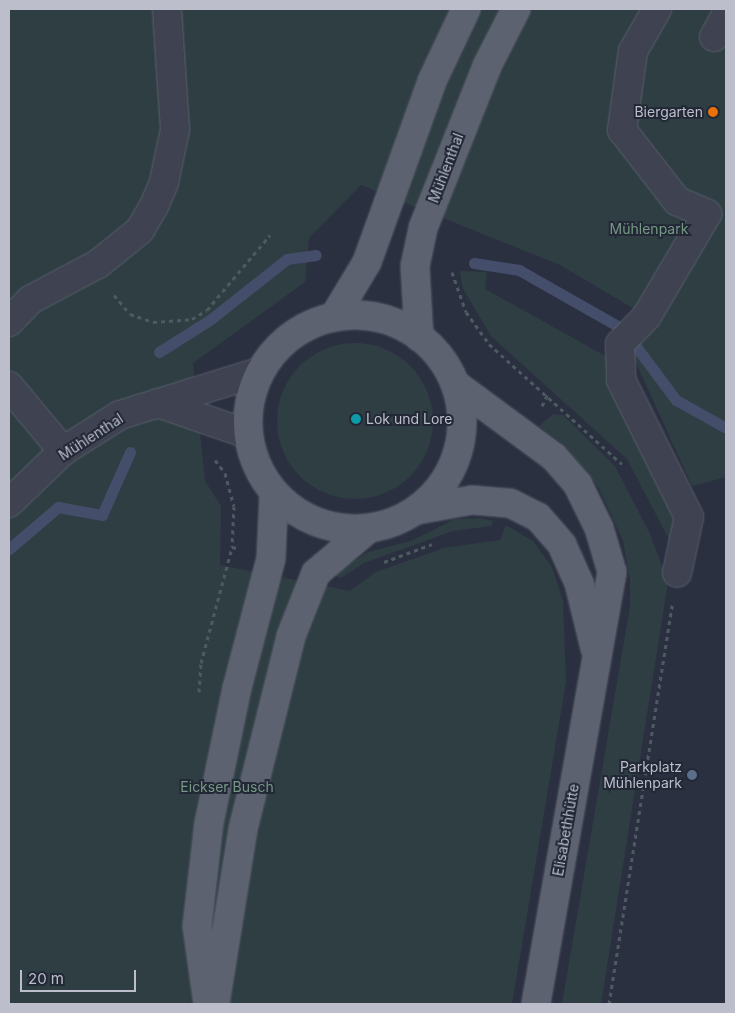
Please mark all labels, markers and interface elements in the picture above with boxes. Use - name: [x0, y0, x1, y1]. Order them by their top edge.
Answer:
- place label: Biergarten: [634, 104, 703, 120]
- marker: Biergarten: [707, 106, 719, 118]
- street label: Mühlenthal: [425, 131, 467, 205]
- park label: Mühlenpark: [610, 221, 688, 237]
- street label: Mühlenthal: [56, 410, 126, 464]
- place label: Lok und Lore: [366, 411, 453, 427]
- marker: Lok und Lore: [350, 413, 362, 425]
- place label: Parkplatz Mühlenpark: [603, 759, 682, 792]
- marker: Parkplatz Mühlenpark: [686, 769, 698, 781]
- park label: Eickser Busch: [180, 779, 274, 795]
- street label: Elisabethhütte: [550, 783, 582, 877]
- scale bar: [22, 960, 139, 992]
- text: 20 m: [28, 969, 64, 988]

